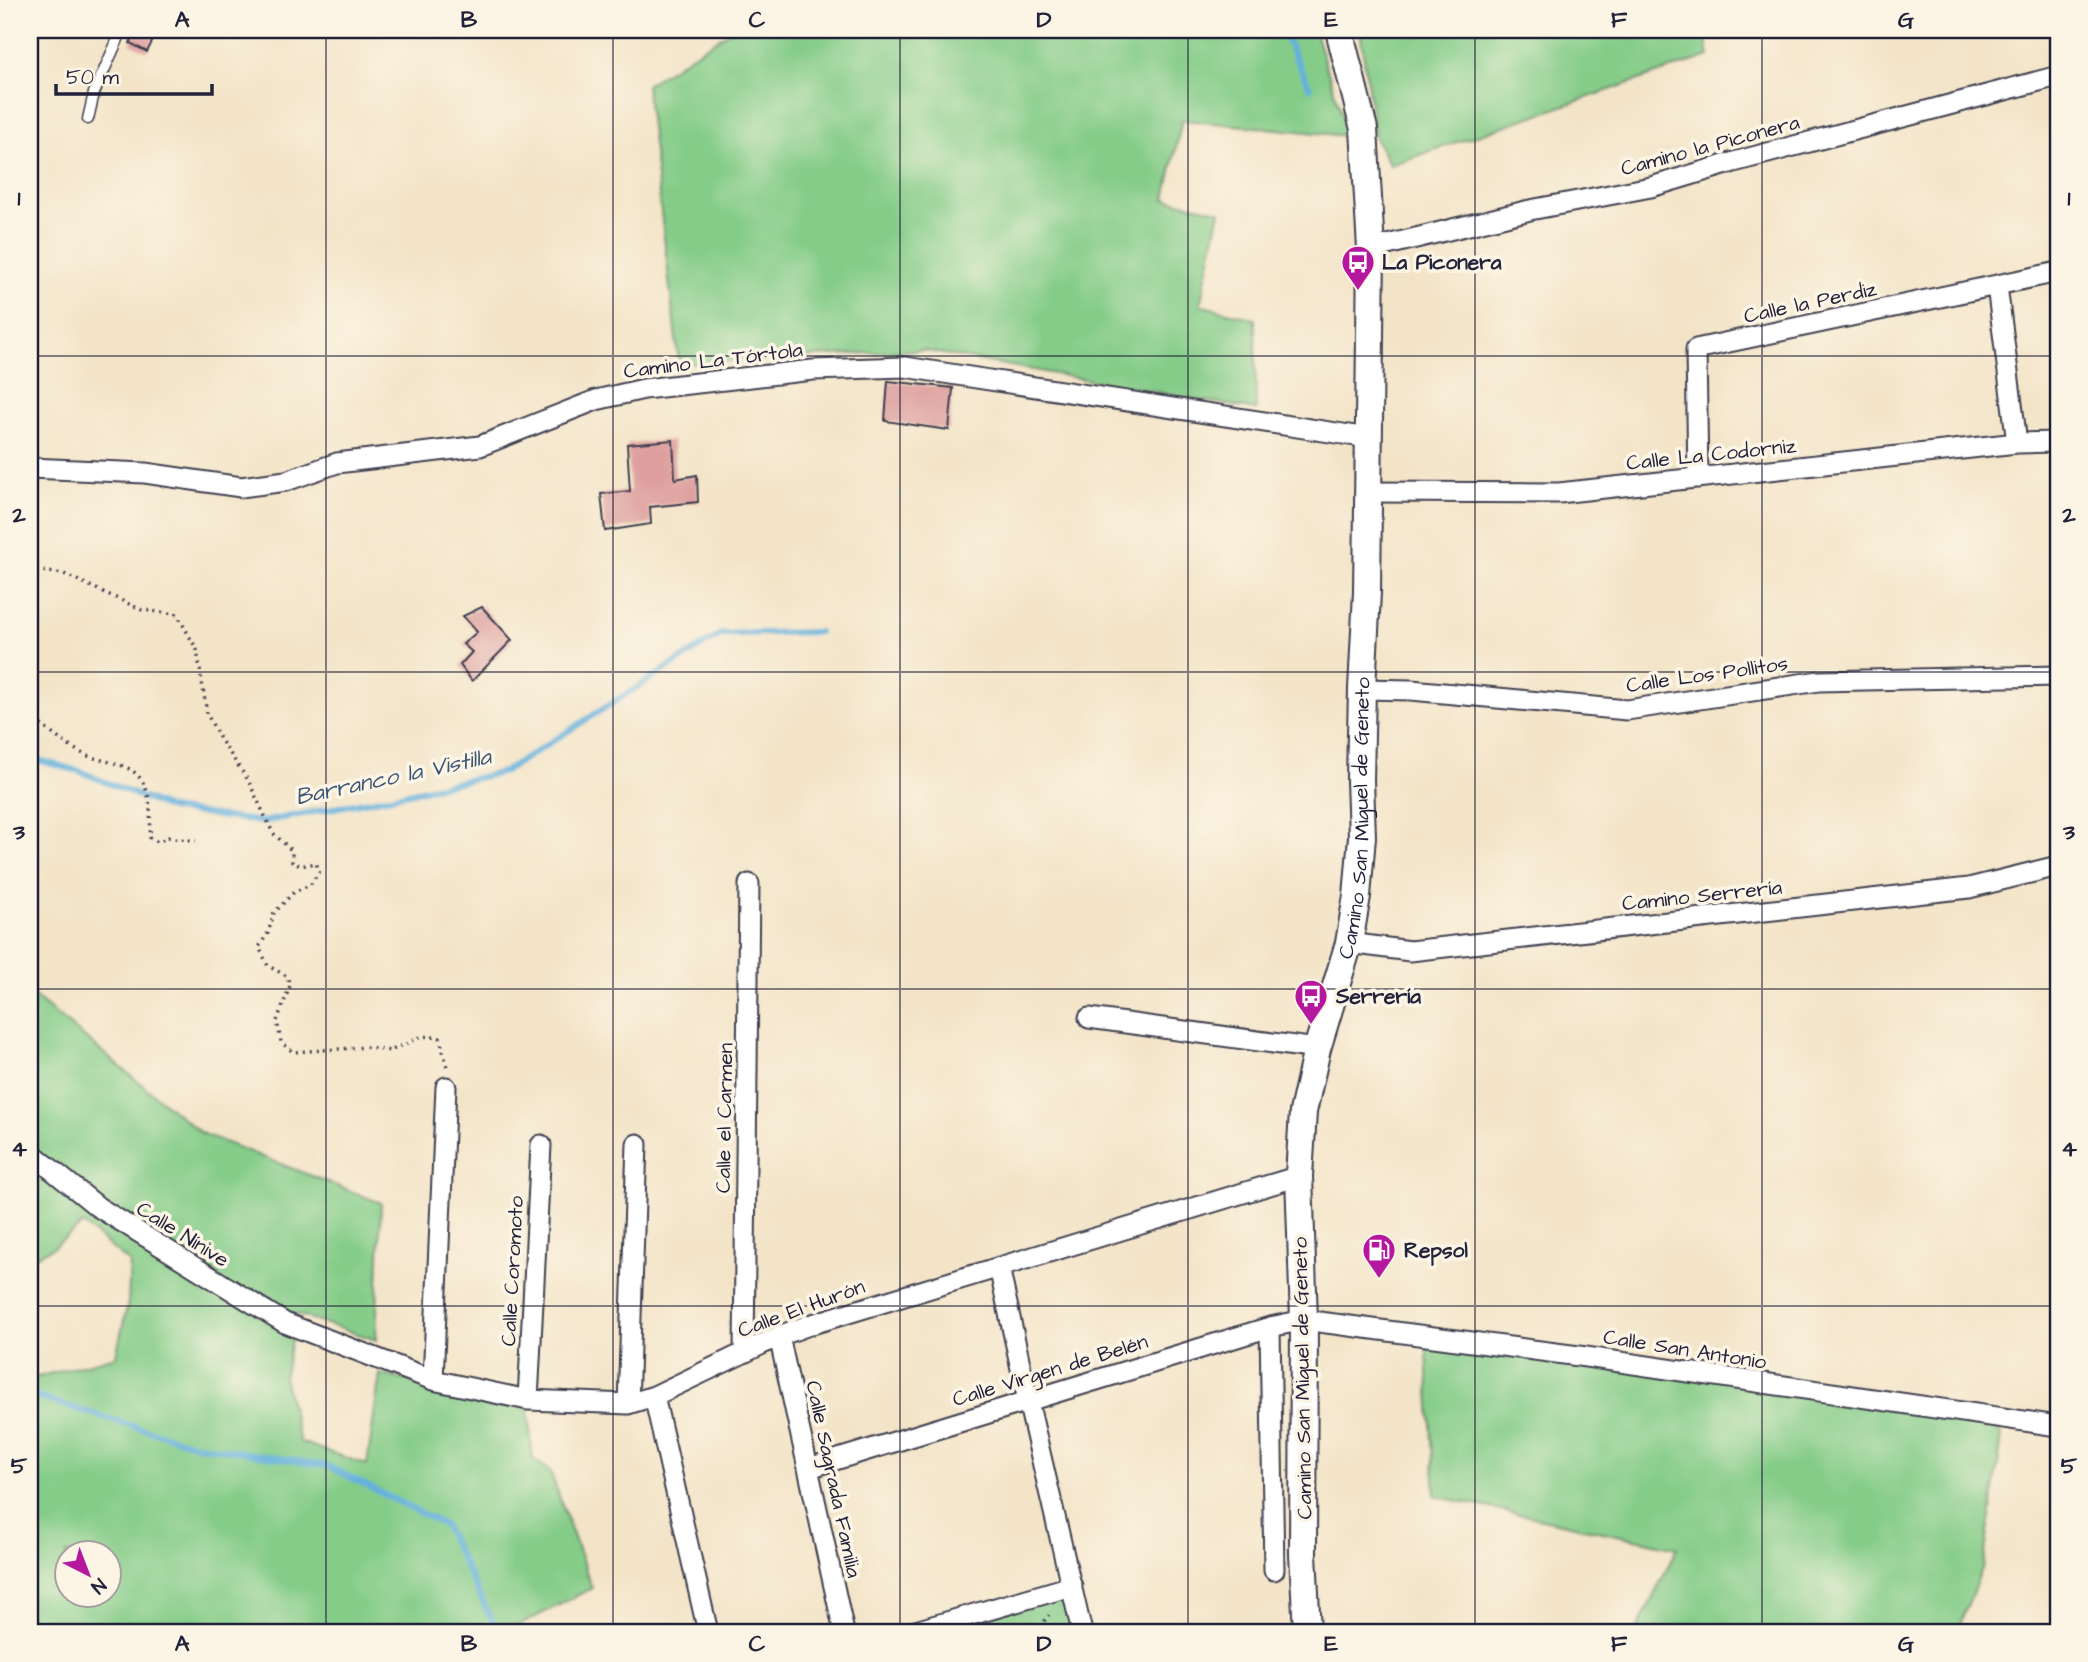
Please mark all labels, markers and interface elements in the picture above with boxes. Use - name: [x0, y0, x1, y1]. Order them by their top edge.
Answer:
- text: A: [175, 4, 190, 36]
- text: B: [461, 4, 478, 36]
- text: C: [749, 4, 766, 36]
- text: D: [1037, 4, 1052, 36]
- text: E: [1324, 4, 1338, 36]
- text: F: [1611, 4, 1628, 36]
- text: G: [1898, 4, 1914, 36]
- scale bar: [56, 52, 212, 96]
- text: 50 m: [66, 63, 120, 92]
- street label: Camino la Piconera: [1618, 108, 1803, 183]
- text: 1: [18, 182, 21, 214]
- text: 1: [2068, 182, 2071, 214]
- bus stop icon: La Piconera: [1339, 243, 1377, 292]
- place label: La Piconera: [1382, 248, 1502, 277]
- street label: Calle la Perdiz: [1741, 274, 1880, 331]
- street label: Camino La Tórtola: [622, 335, 805, 386]
- street label: Calle La Codorniz: [1625, 431, 1798, 478]
- text: 2: [11, 499, 26, 531]
- text: 2: [2061, 499, 2076, 531]
- street label: Calle Los Pollitos: [1624, 649, 1790, 700]
- street label: Camino San Miguel de Geneto: [1331, 676, 1378, 963]
- water label: Barranco la Vistilla: [293, 740, 495, 813]
- text: 3: [12, 816, 25, 848]
- text: 3: [2062, 816, 2075, 848]
- street label: Camino Serrería: [1621, 873, 1784, 918]
- bus stop icon: Serrería: [1292, 977, 1330, 1026]
- place label: Serrería: [1335, 982, 1421, 1011]
- street label: Calle el Carmen: [709, 1043, 740, 1193]
- text: 4: [11, 1133, 27, 1165]
- text: 4: [2061, 1133, 2077, 1165]
- street label: Calle Nínive: [131, 1195, 235, 1274]
- street label: Calle Coromoto: [494, 1195, 531, 1347]
- fuel station icon: Repsol: [1360, 1231, 1398, 1280]
- street label: Camino San Miguel de Geneto: [1286, 1236, 1321, 1520]
- place label: Repsol: [1404, 1236, 1468, 1266]
- street label: Calle El Hurón: [734, 1272, 869, 1345]
- street label: Calle San Antonio: [1601, 1322, 1769, 1377]
- street label: Calle Virgen de Belén: [949, 1327, 1152, 1416]
- street label: Calle Sagrada Familia: [796, 1378, 869, 1581]
- text: 5: [11, 1450, 28, 1482]
- text: 5: [2061, 1450, 2078, 1482]
- north arrow: [52, 1540, 122, 1610]
- text: N: [85, 1571, 112, 1600]
- text: A: [175, 1628, 190, 1660]
- text: B: [461, 1628, 478, 1660]
- text: C: [749, 1628, 766, 1660]
- text: D: [1037, 1628, 1052, 1660]
- text: E: [1324, 1628, 1338, 1660]
- text: F: [1611, 1628, 1628, 1660]
- text: G: [1898, 1628, 1914, 1660]

